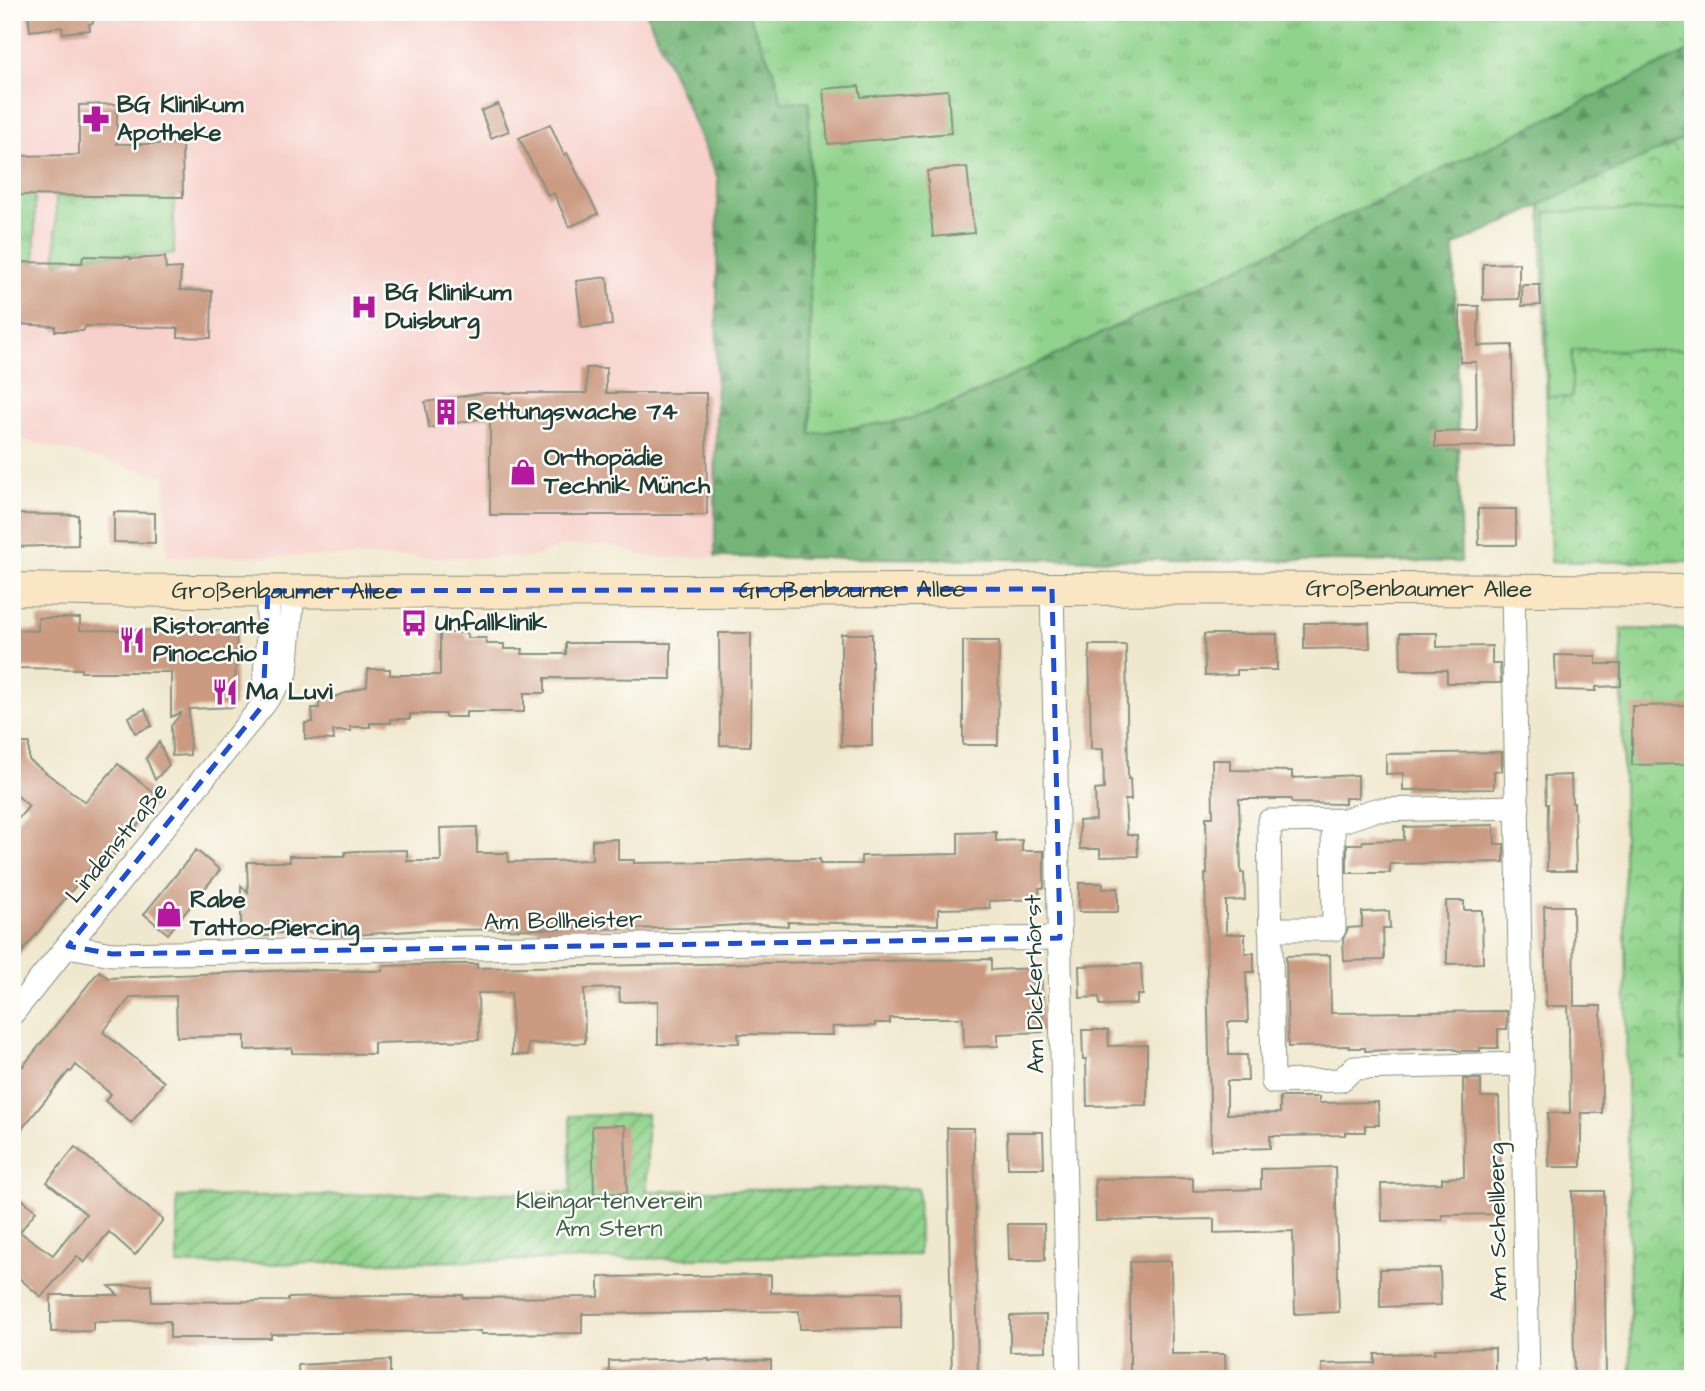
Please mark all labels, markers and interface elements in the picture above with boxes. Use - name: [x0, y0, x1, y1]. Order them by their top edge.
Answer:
- place label: BG Klinikum Apotheke: [117, 88, 244, 150]
- pharmacy icon: BG Klinikum Apotheke: [81, 104, 111, 134]
- place label: BG Klinikum Duisburg: [385, 276, 512, 339]
- hospital icon: BG Klinikum Duisburg: [349, 292, 379, 322]
- place label: Rettungswache 74: [467, 395, 678, 430]
- building icon: Rettungswache 74: [431, 397, 461, 427]
- place label: Orthopädie Technik Münch: [543, 441, 711, 503]
- shop icon: Orthopädie Technik Münch: [508, 457, 538, 487]
- street label: Großenbaumer Allee: [1306, 572, 1532, 607]
- street label: Großenbaumer Allee: [739, 573, 966, 608]
- street label: Großenbaumer Allee: [171, 574, 398, 609]
- place label: Unfallklinik: [435, 606, 547, 640]
- bus stop icon: Unfallklinik: [399, 608, 429, 638]
- place label: Ristorante Pinocchio: [153, 609, 269, 671]
- restaurant icon: Ristorante Pinocchio: [117, 625, 147, 655]
- place label: Ma Luvi: [246, 675, 333, 709]
- restaurant icon: Ma Luvi: [210, 677, 240, 707]
- street label: Lindenstraße: [58, 775, 176, 911]
- place label: Rabe Tattoo-Piercing: [189, 883, 360, 946]
- street label: Am Dickerhorst: [1016, 894, 1054, 1074]
- shop icon: Rabe Tattoo-Piercing: [154, 899, 184, 929]
- street label: Am Bollheister: [484, 903, 642, 939]
- street label: Am Schellberg: [1480, 1142, 1517, 1302]
- park label: Kleingartenverein Am Stern: [516, 1184, 702, 1246]

